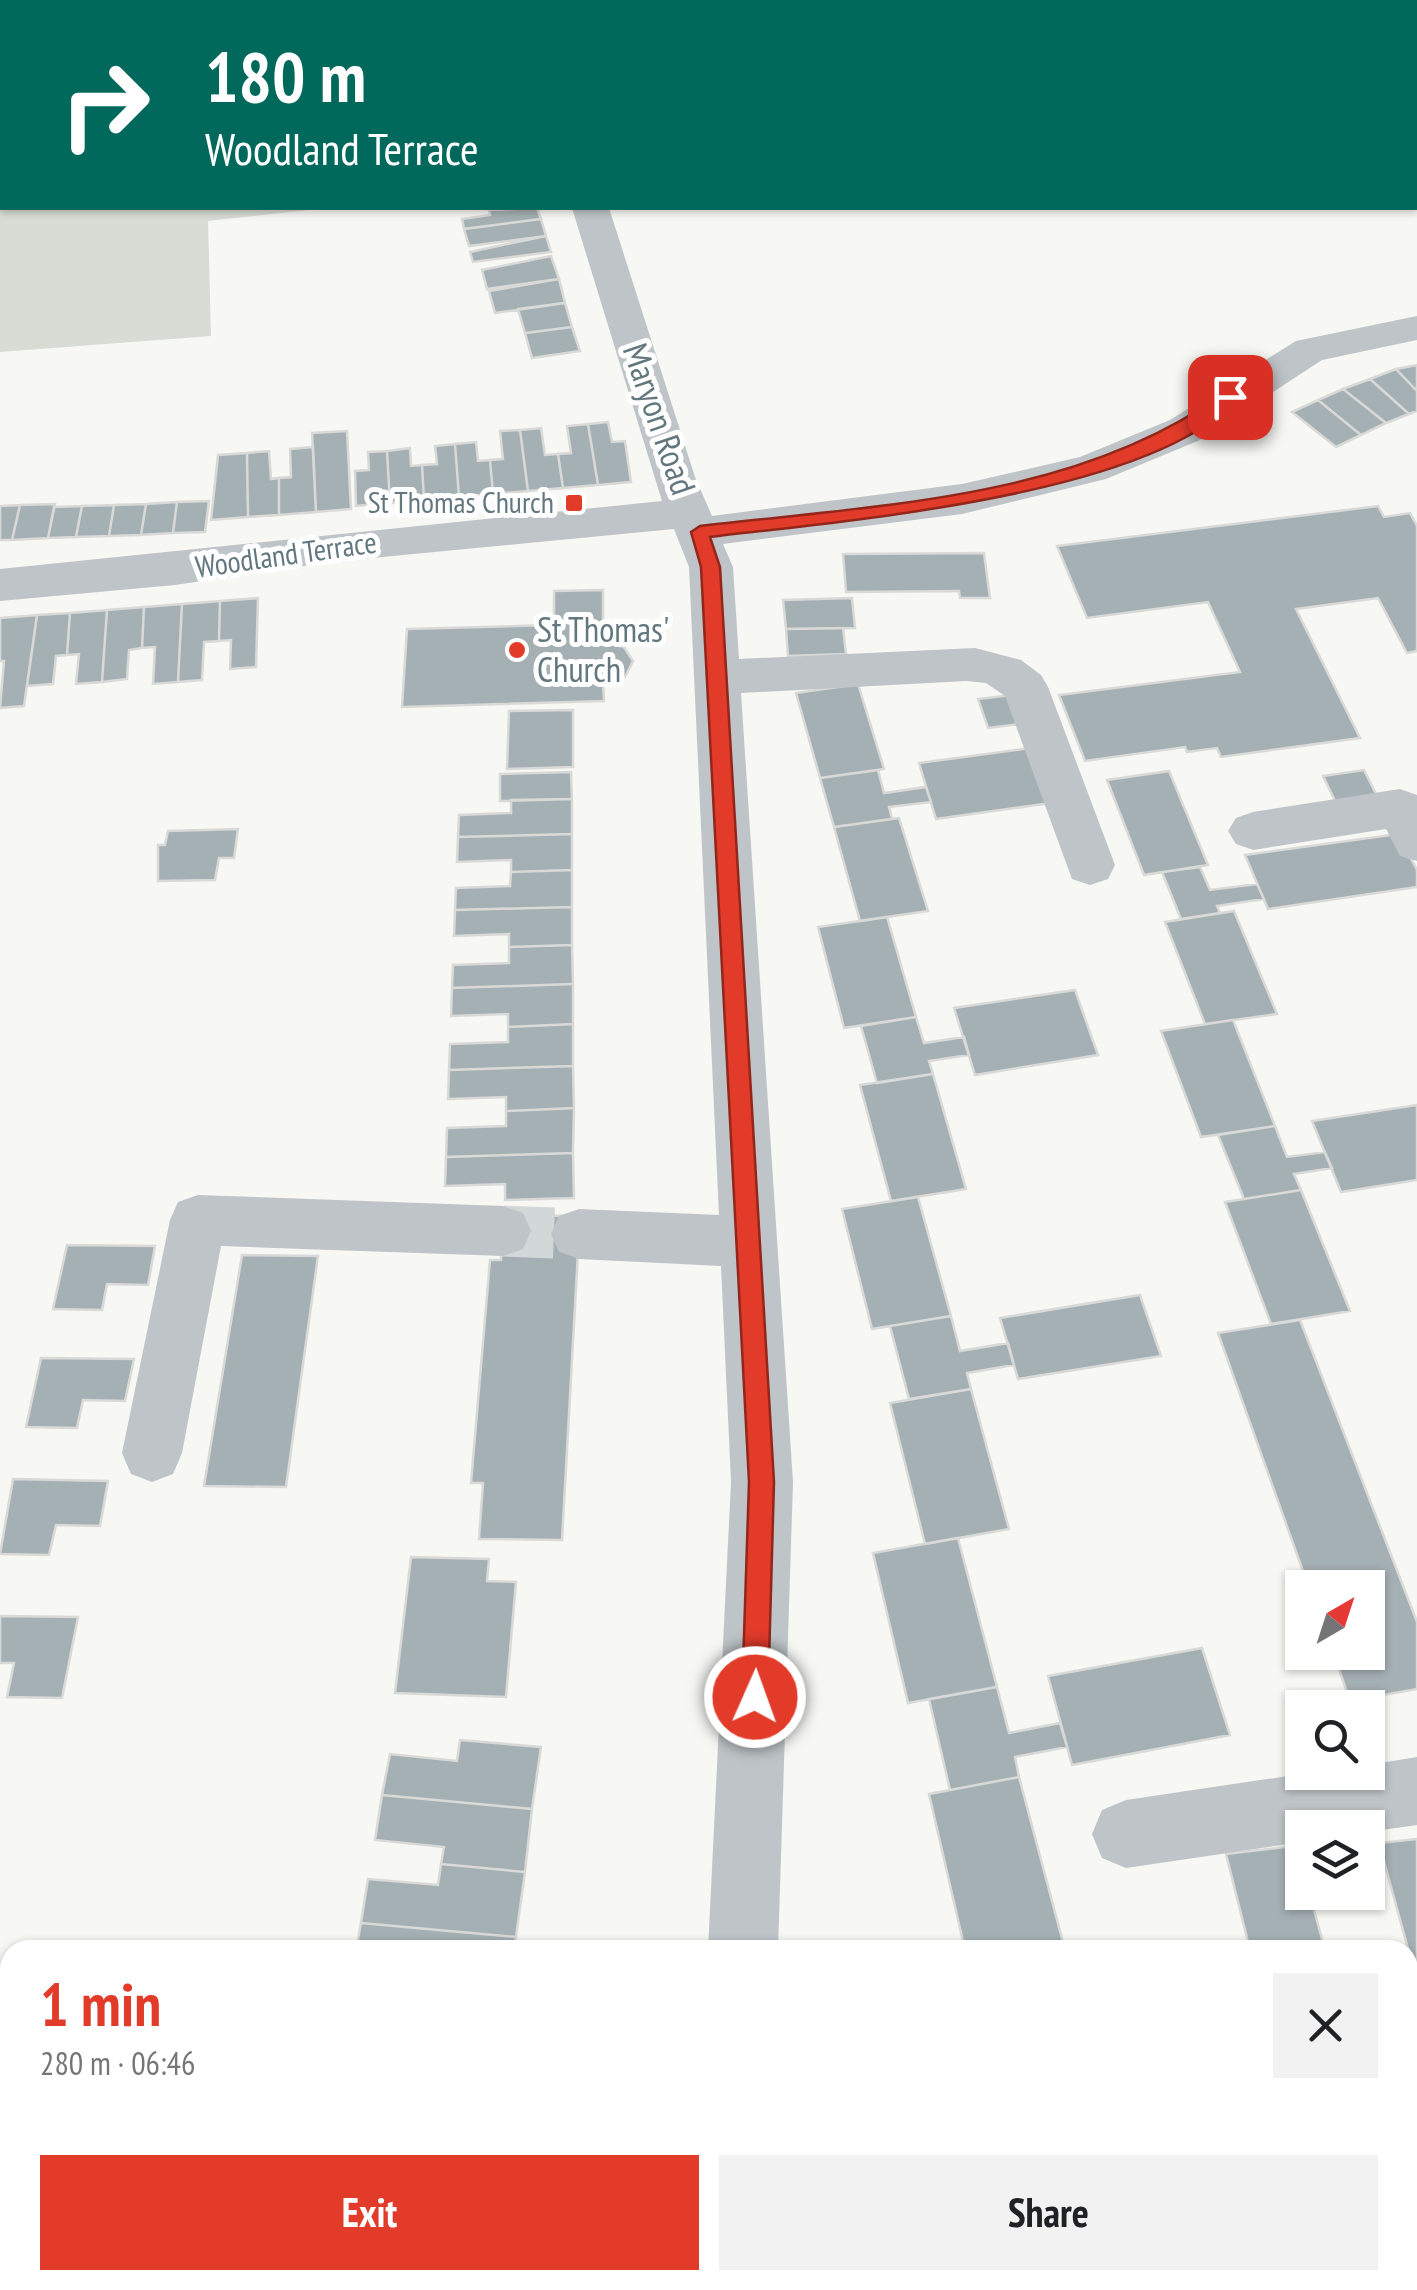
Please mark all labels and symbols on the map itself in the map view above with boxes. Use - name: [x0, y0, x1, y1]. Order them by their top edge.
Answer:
- street label: Maryon Road: [613, 337, 707, 500]
- pin: [1188, 355, 1273, 440]
- place label: St Thomas Church: [368, 482, 554, 521]
- marker: St Thomas Church: [563, 492, 585, 514]
- street label: Woodland Terrace: [193, 522, 379, 586]
- place label: St Thomas' Church: [537, 606, 669, 692]
- marker: St Thomas' Church: [506, 639, 528, 661]
- north arrow: [1285, 1570, 1385, 1670]
- position arrow: [703, 1645, 807, 1749]

